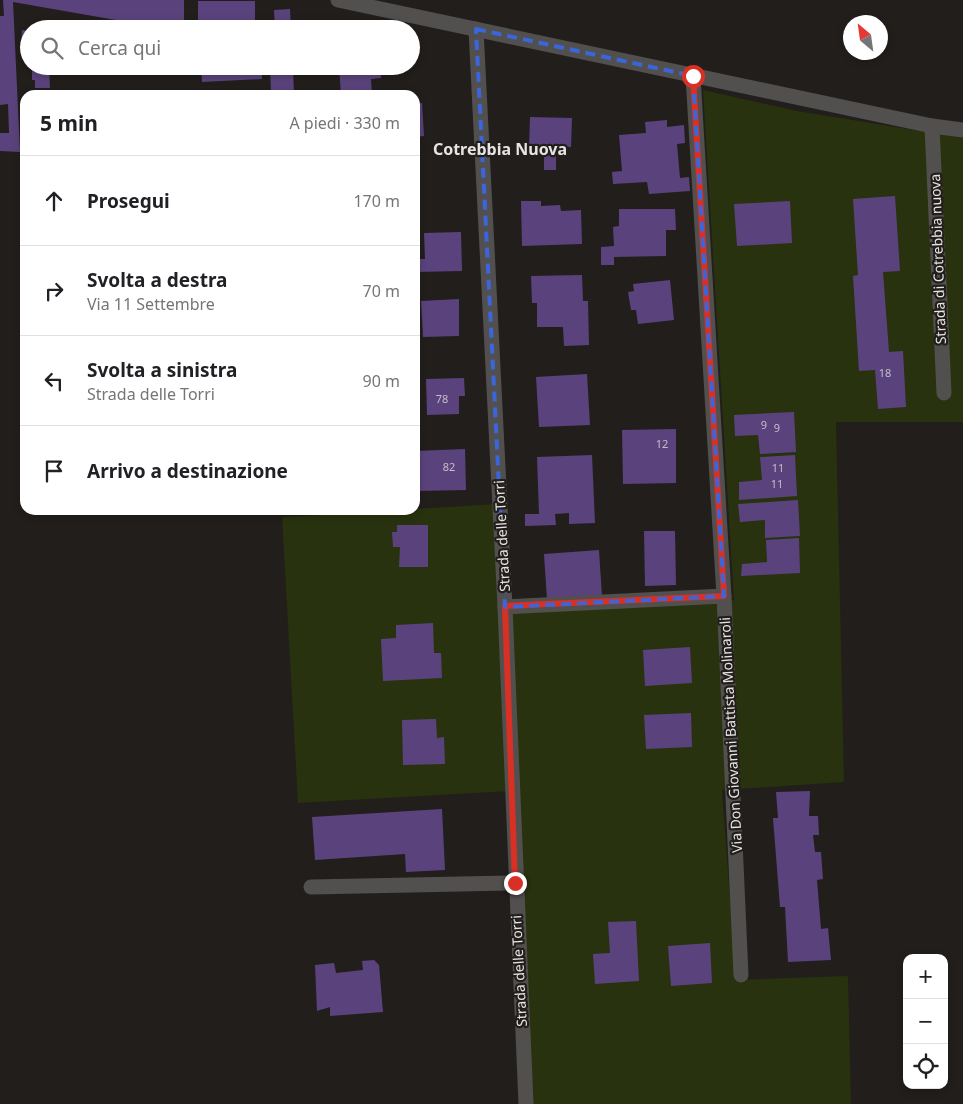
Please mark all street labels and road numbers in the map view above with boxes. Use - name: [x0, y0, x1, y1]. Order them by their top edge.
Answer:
- street label: Strada di Cotrebbia nuova: [925, 173, 950, 345]
- street label: Strada delle Torri: [489, 480, 514, 592]
- street label: Via Don Giovanni Battista Molinaroli: [715, 617, 746, 853]
- street label: Strada delle Torri: [506, 915, 531, 1027]

